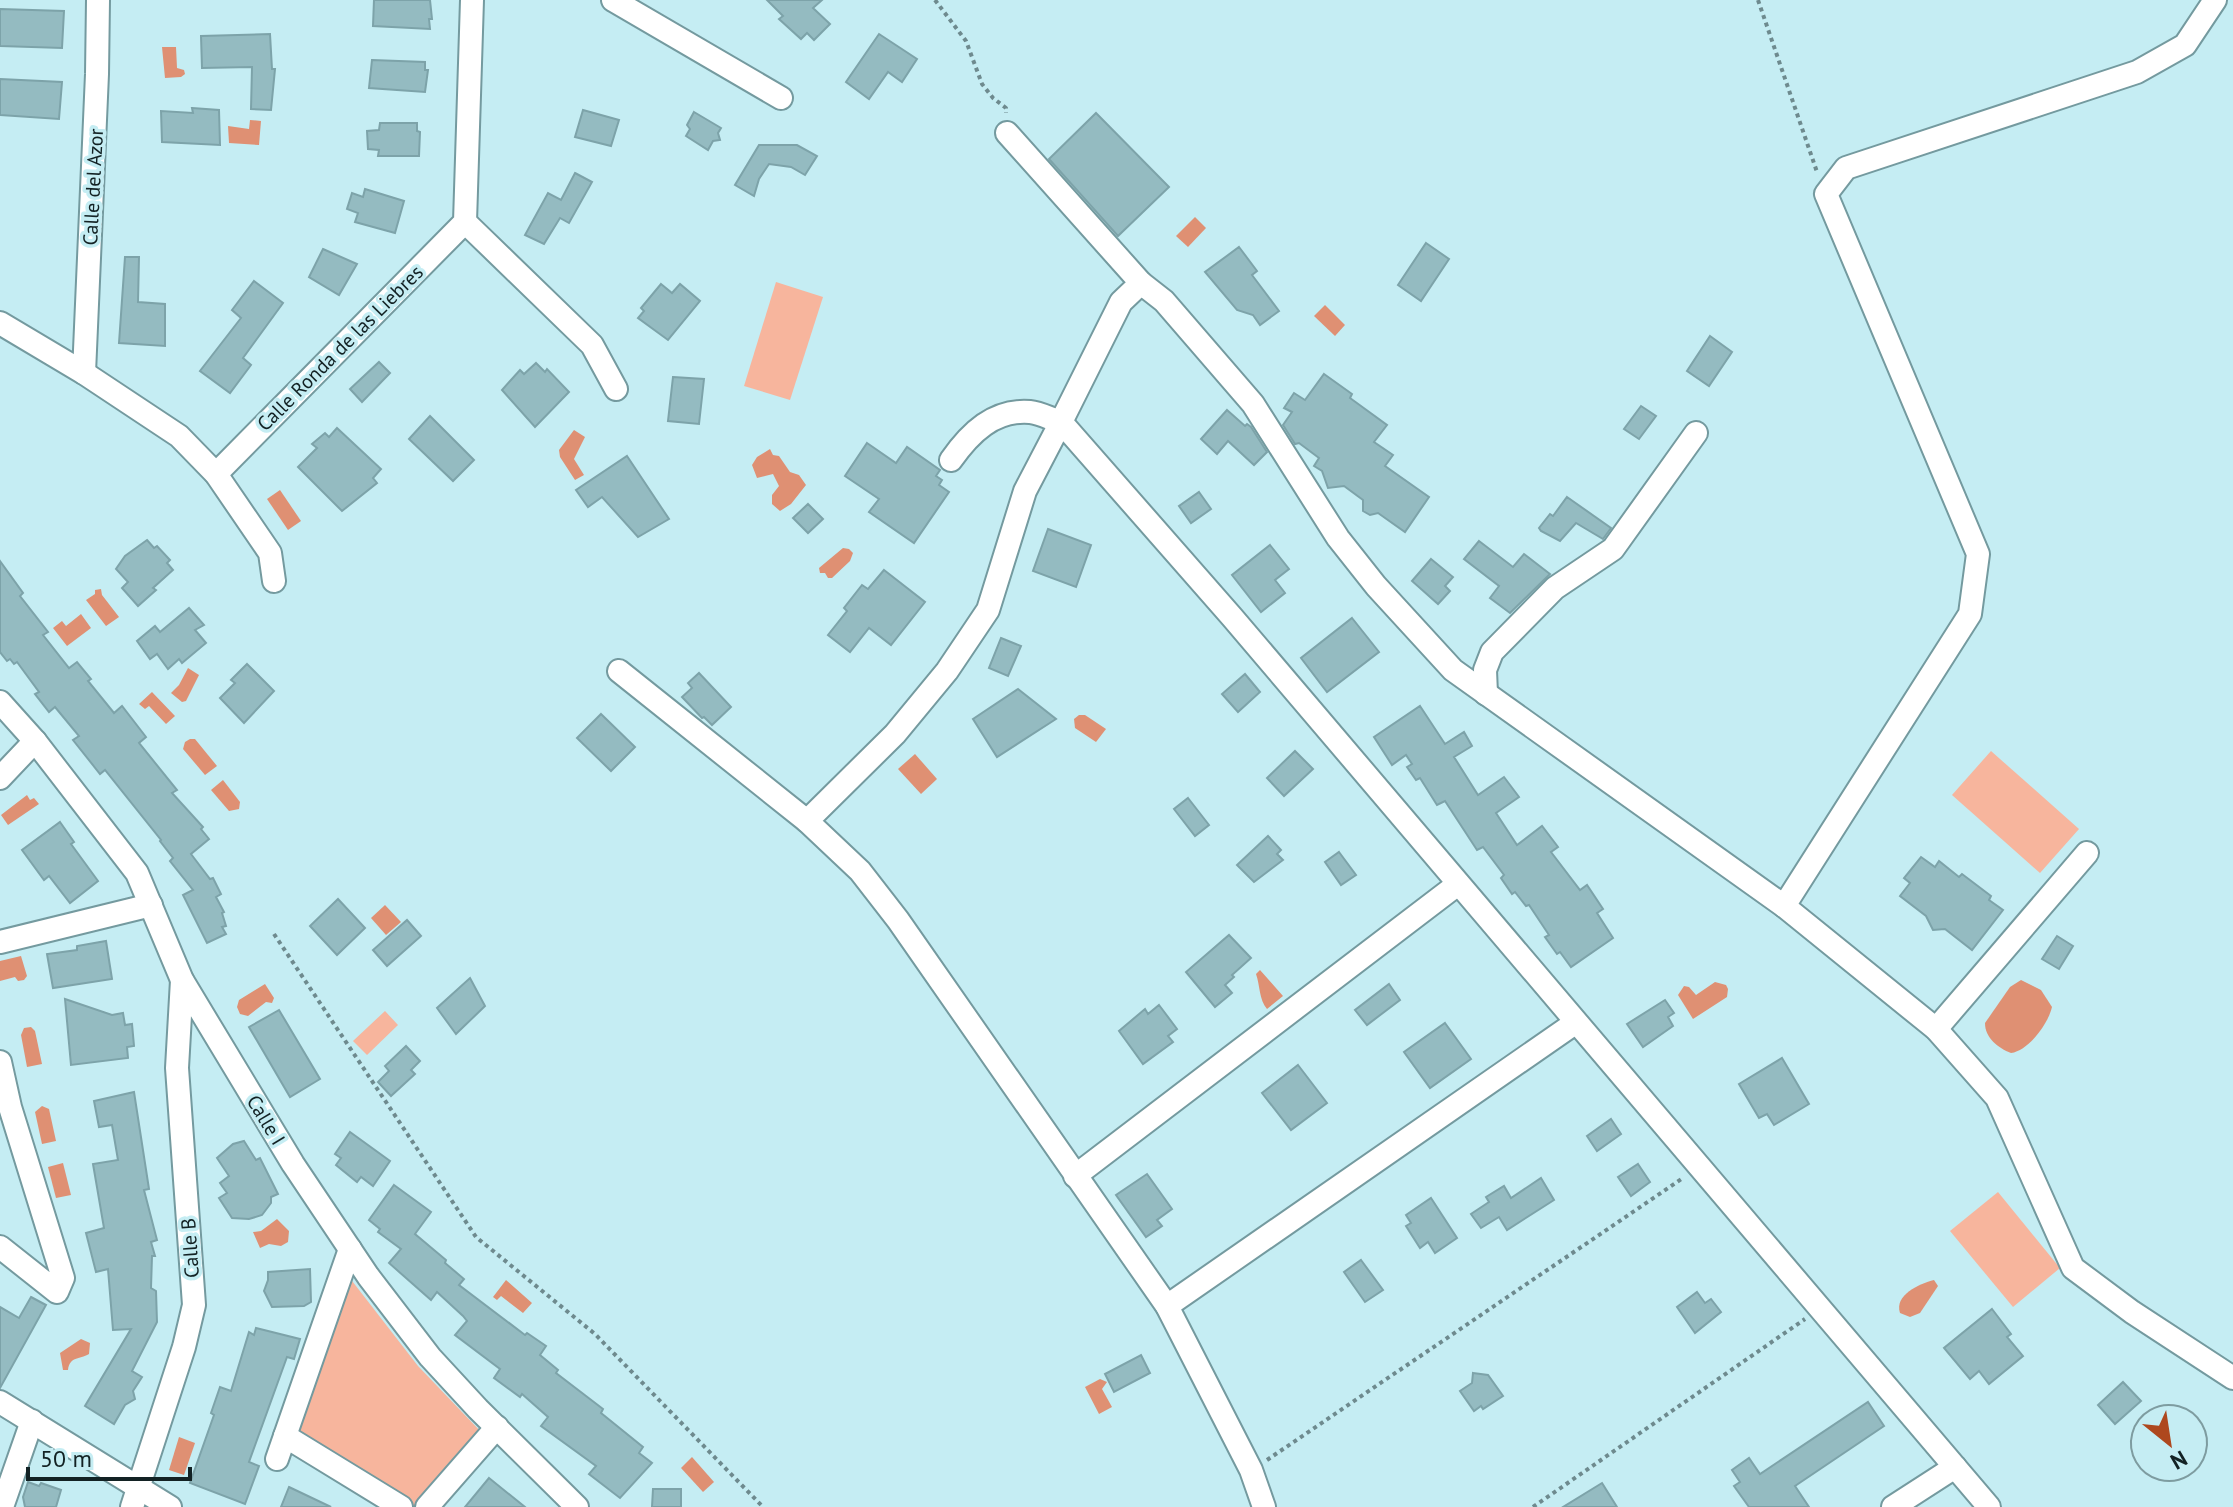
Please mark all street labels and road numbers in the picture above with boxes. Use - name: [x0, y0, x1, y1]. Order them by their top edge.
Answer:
- street label: Calle del Azor: [77, 128, 109, 246]
- street label: Calle Ronda de las Liebres: [251, 259, 429, 437]
- street label: Calle I: [241, 1090, 291, 1150]
- street label: Calle B: [175, 1217, 205, 1279]

